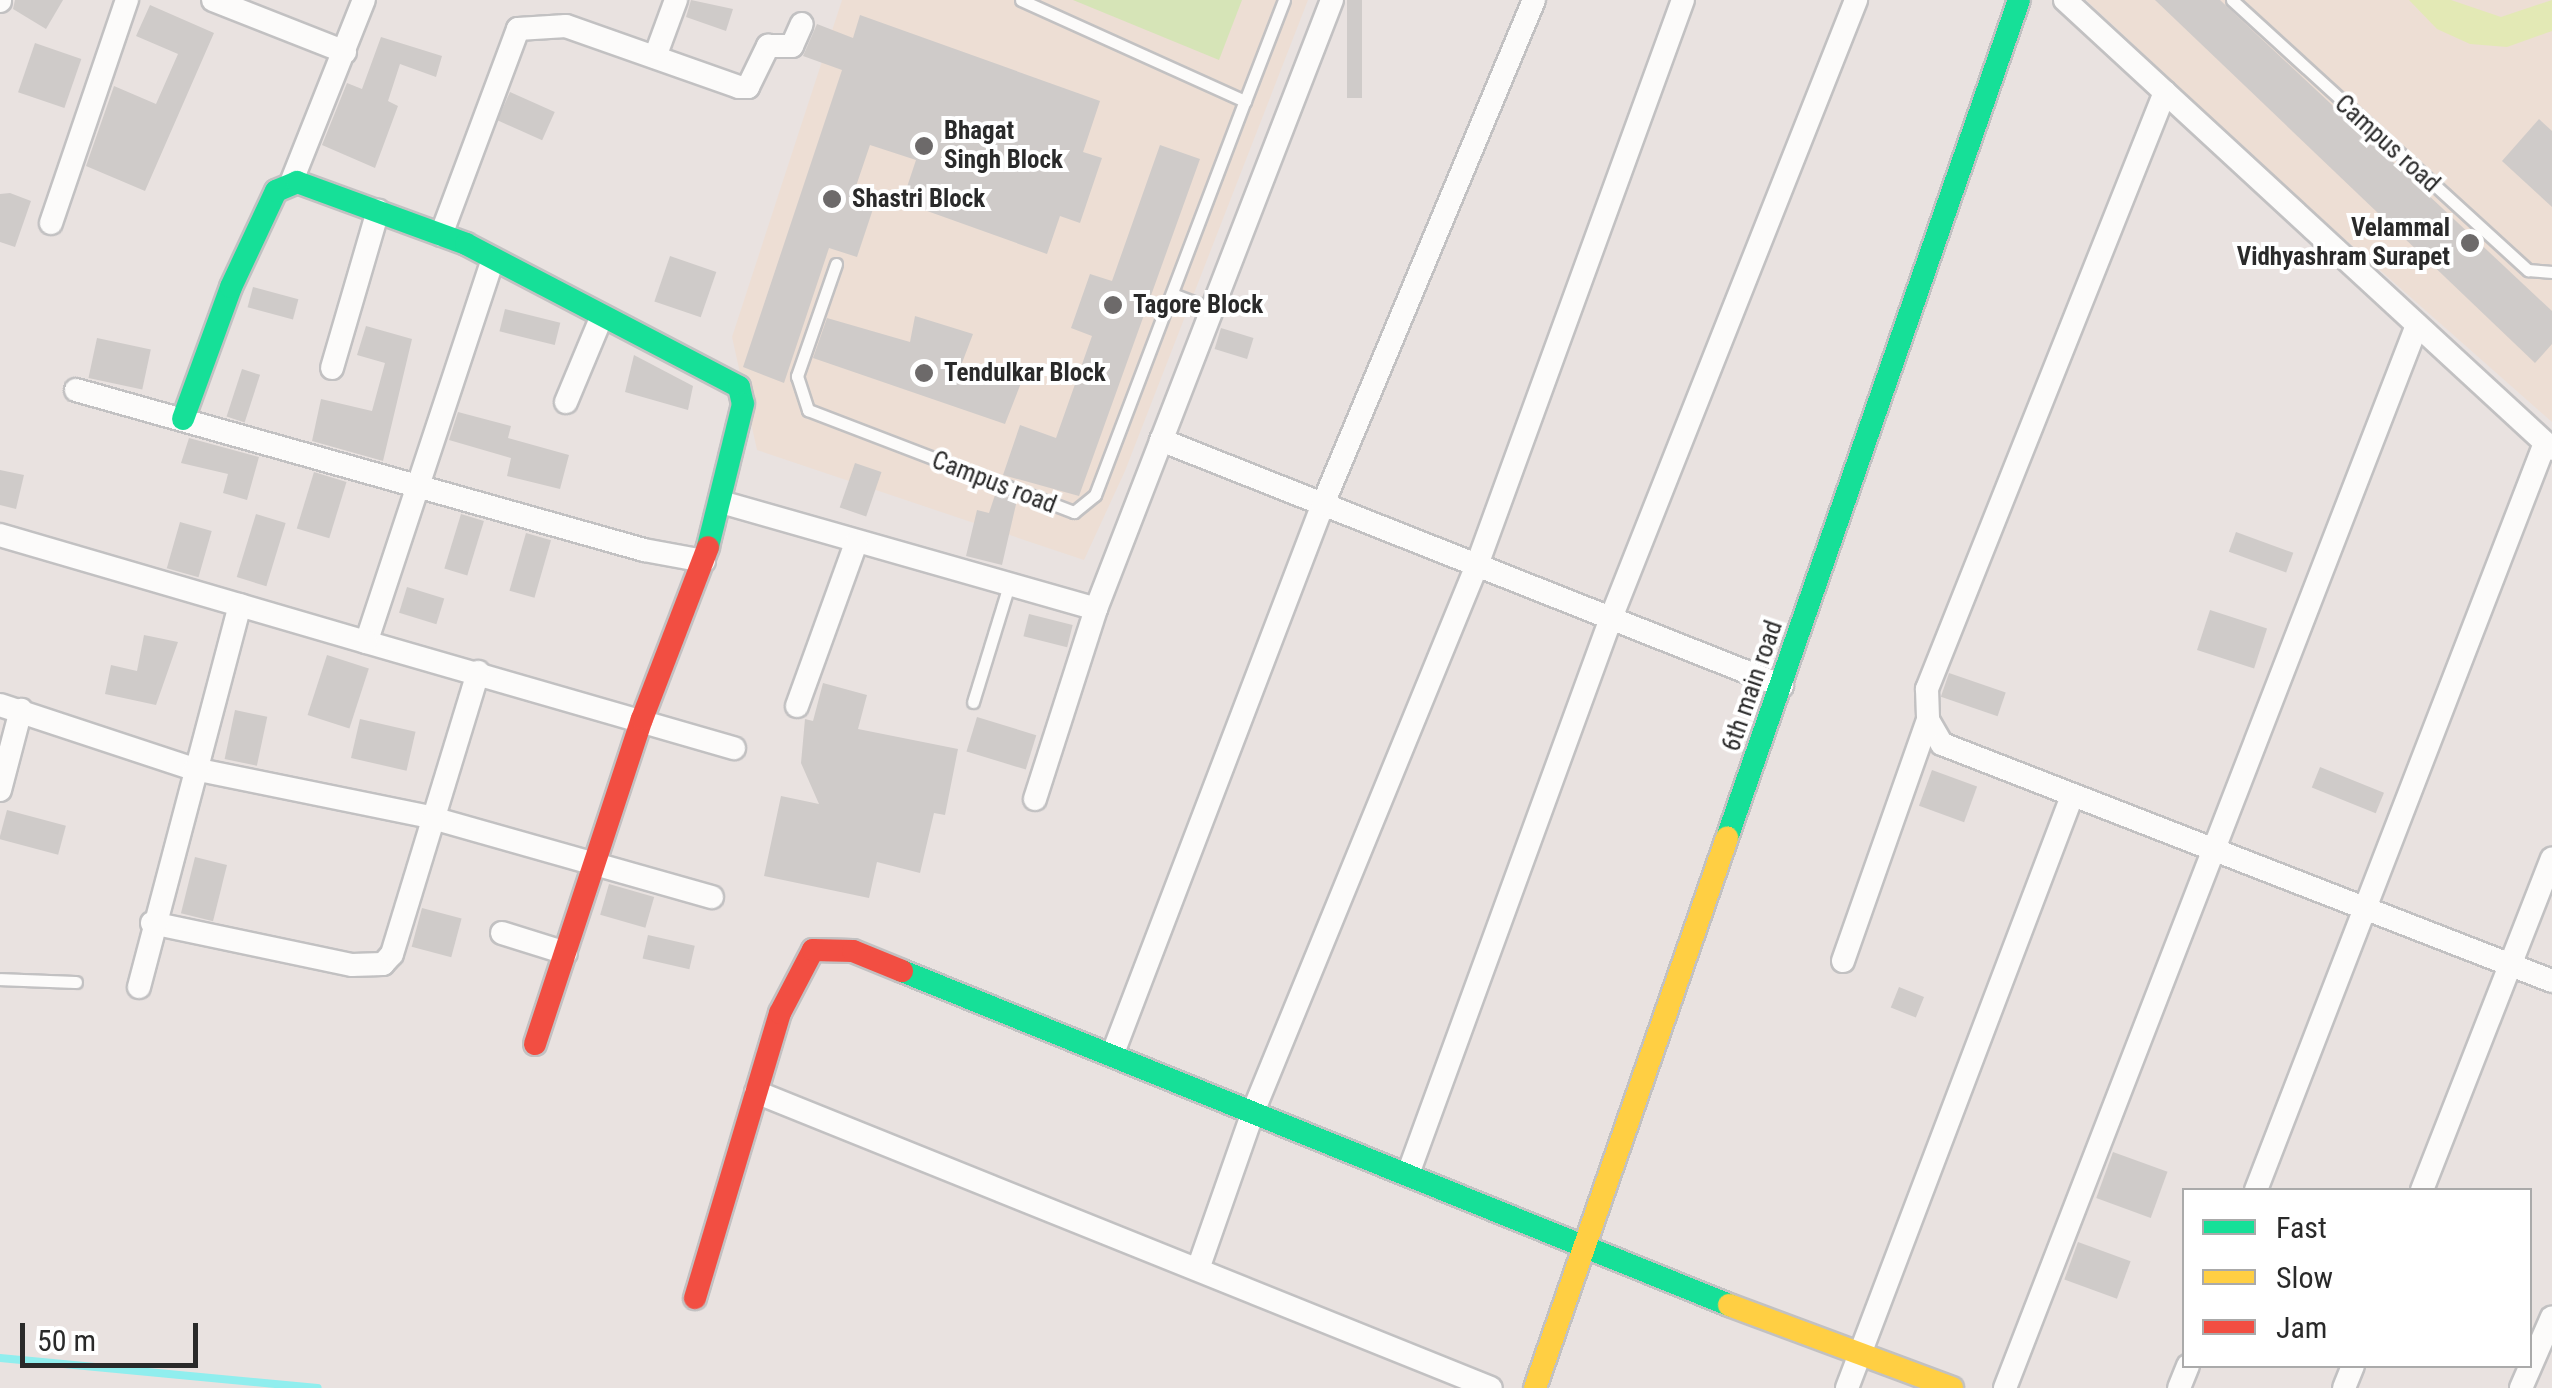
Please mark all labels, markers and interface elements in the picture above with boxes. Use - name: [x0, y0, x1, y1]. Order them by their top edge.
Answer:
- street label: Campus road: [2328, 89, 2446, 199]
- place label: Bhagat Singh Block: [944, 117, 1063, 176]
- marker: Bhagat Singh Block: [913, 135, 935, 157]
- place label: Shastri Block: [852, 184, 985, 214]
- marker: Shastri Block: [821, 188, 843, 210]
- place label: Velammal Vidhyashram Surapet: [2237, 214, 2450, 273]
- marker: Velammal Vidhyashram Surapet: [2459, 232, 2481, 254]
- place label: Tagore Block: [1133, 290, 1263, 320]
- marker: Tagore Block: [1102, 294, 1124, 316]
- place label: Tendulkar Block: [944, 358, 1106, 388]
- marker: Tendulkar Block: [913, 362, 935, 384]
- street label: Campus road: [928, 446, 1060, 520]
- street label: 6th main road: [1717, 617, 1789, 755]
- legend: [2182, 1188, 2532, 1368]
- text: Fast: [2276, 1210, 2327, 1245]
- text: Slow: [2276, 1260, 2333, 1295]
- scale bar: [25, 1303, 202, 1365]
- text: Jam: [2276, 1310, 2327, 1345]
- text: 50 m: [37, 1323, 96, 1358]

